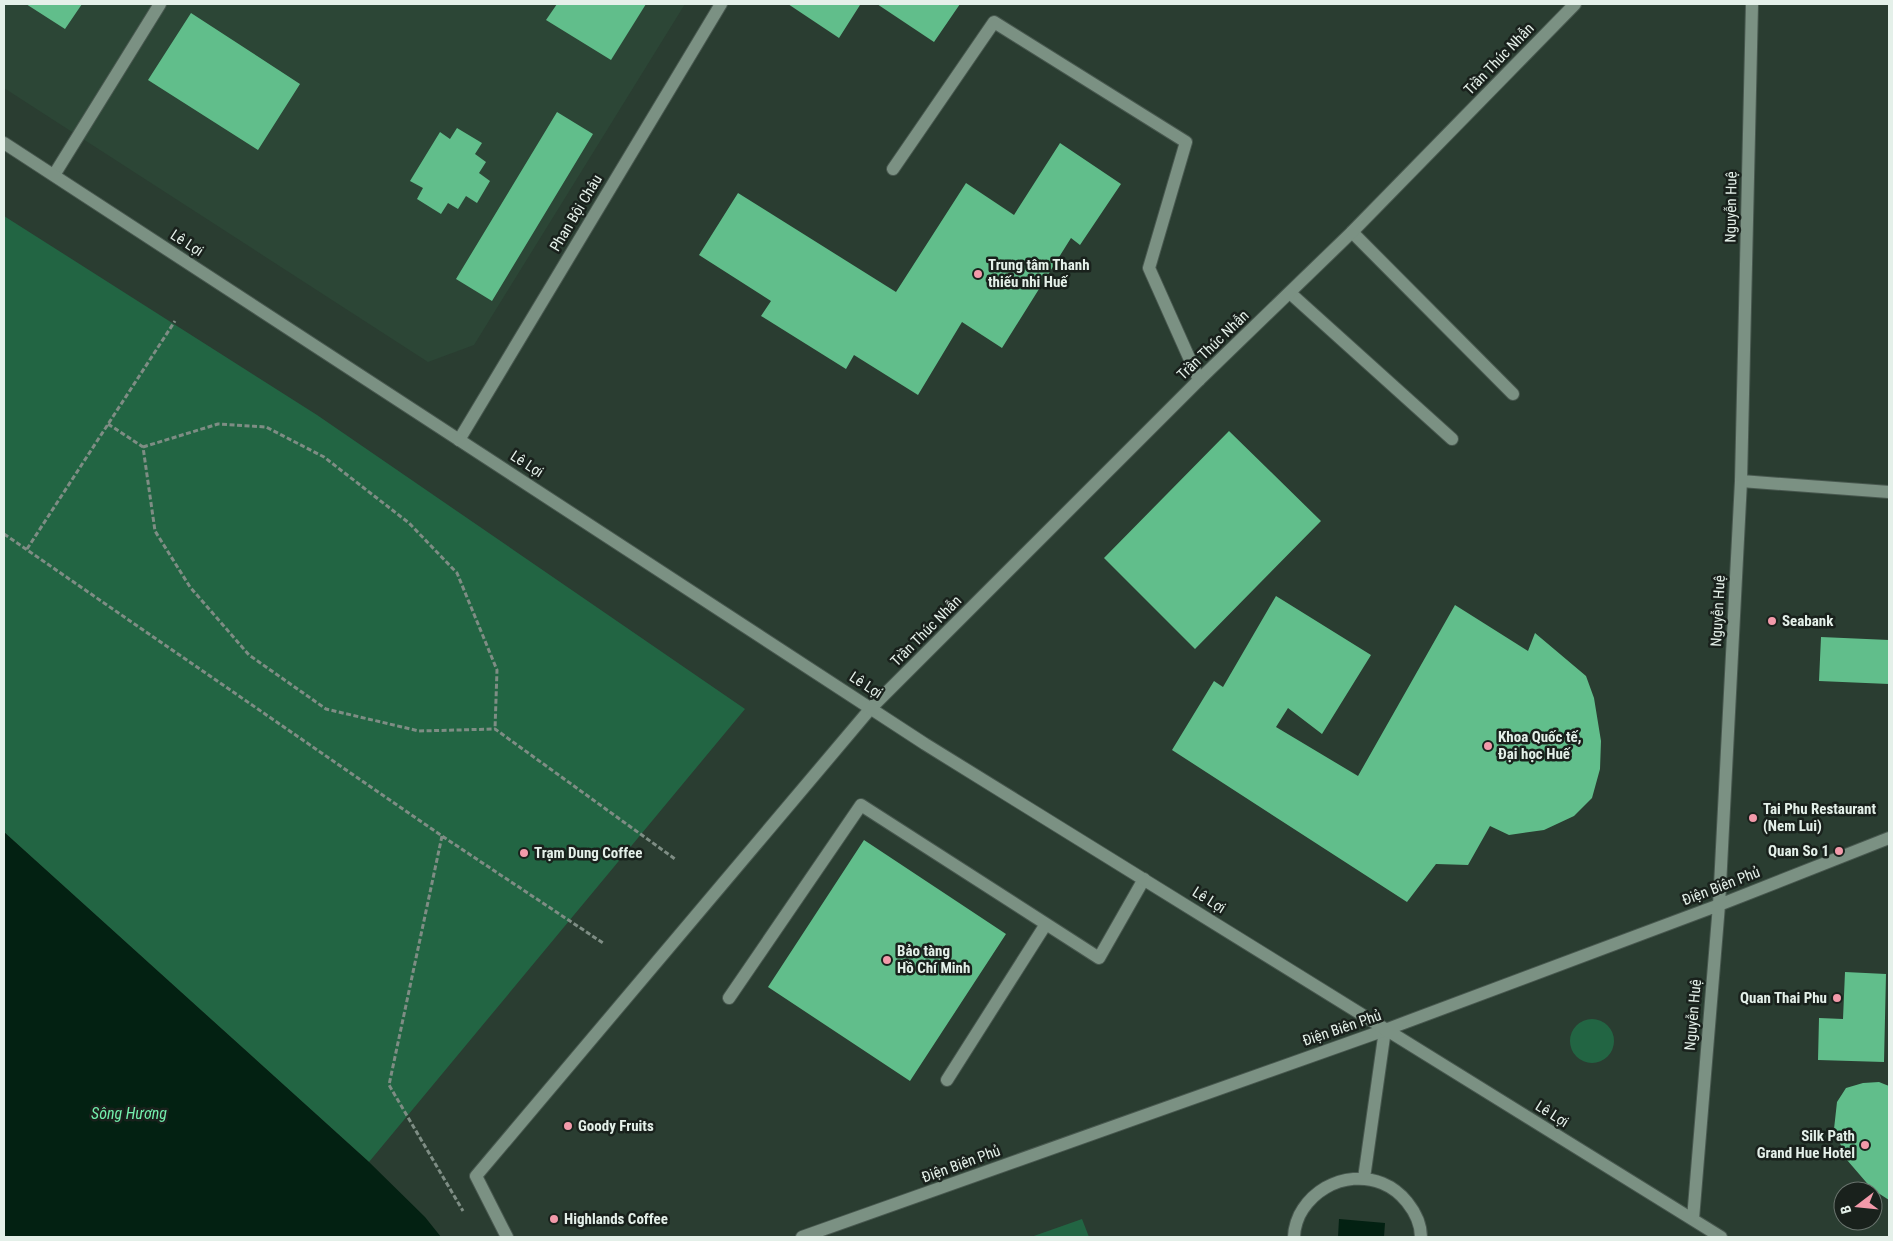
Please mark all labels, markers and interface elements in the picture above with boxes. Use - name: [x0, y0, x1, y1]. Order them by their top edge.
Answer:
- street label: Trần Thúc Nhẫn: [1460, 19, 1538, 99]
- street label: Phan Bội Châu: [546, 171, 606, 255]
- street label: Nguyễn Huệ: [1721, 171, 1741, 243]
- street label: Lê Lợi: [167, 226, 207, 260]
- place label: Trung tâm Thanh thiếu nhi Huế: [988, 256, 1090, 291]
- marker: Trung tâm Thanh thiếu nhi Huế: [972, 268, 984, 280]
- street label: Trần Thúc Nhẫn: [1173, 306, 1253, 384]
- street label: Lê Lợi: [507, 447, 547, 481]
- street label: Nguyễn Huệ: [1707, 575, 1729, 647]
- street label: Trần Thúc Nhẫn: [887, 592, 965, 670]
- place label: Seabank: [1782, 612, 1834, 630]
- marker: Seabank: [1766, 615, 1778, 627]
- street label: Lê Lợi: [846, 668, 886, 702]
- place label: Khoa Quốc tế, Đại học Huế: [1498, 728, 1581, 763]
- marker: Khoa Quốc tế, Đại học Huế: [1482, 740, 1494, 752]
- place label: Tai Phu Restaurant (Nem Lui): [1763, 800, 1876, 835]
- marker: Tai Phu Restaurant (Nem Lui): [1747, 812, 1759, 824]
- place label: Quan So 1: [1768, 842, 1829, 860]
- place label: Trạm Dung Coffee: [534, 844, 642, 862]
- marker: Quan So 1: [1833, 845, 1845, 857]
- marker: Trạm Dung Coffee: [518, 847, 530, 859]
- street label: Điện Biên Phủ: [1679, 863, 1763, 909]
- street label: Lê Lợi: [1189, 883, 1229, 917]
- place label: Bảo tàng Hồ Chí Minh: [897, 942, 970, 977]
- marker: Bảo tàng Hồ Chí Minh: [881, 954, 893, 966]
- street label: Nguyễn Huệ: [1681, 979, 1705, 1051]
- place label: Quan Thai Phu: [1740, 989, 1827, 1007]
- marker: Quan Thai Phu: [1831, 992, 1843, 1004]
- street label: Điện Biên Phủ: [1300, 1006, 1384, 1050]
- street label: Lê Lợi: [1532, 1097, 1572, 1131]
- water label: Sông Hương: [91, 1104, 167, 1123]
- place label: Goody Fruits: [578, 1117, 654, 1135]
- marker: Goody Fruits: [562, 1120, 574, 1132]
- place label: Silk Path Grand Hue Hotel: [1757, 1127, 1855, 1162]
- marker: Silk Path Grand Hue Hotel: [1859, 1139, 1871, 1151]
- street label: Điện Biên Phủ: [919, 1141, 1003, 1187]
- north arrow: [1833, 1181, 1883, 1231]
- text: B: [1837, 1203, 1854, 1216]
- place label: Highlands Coffee: [564, 1210, 668, 1228]
- marker: Highlands Coffee: [548, 1213, 560, 1225]

